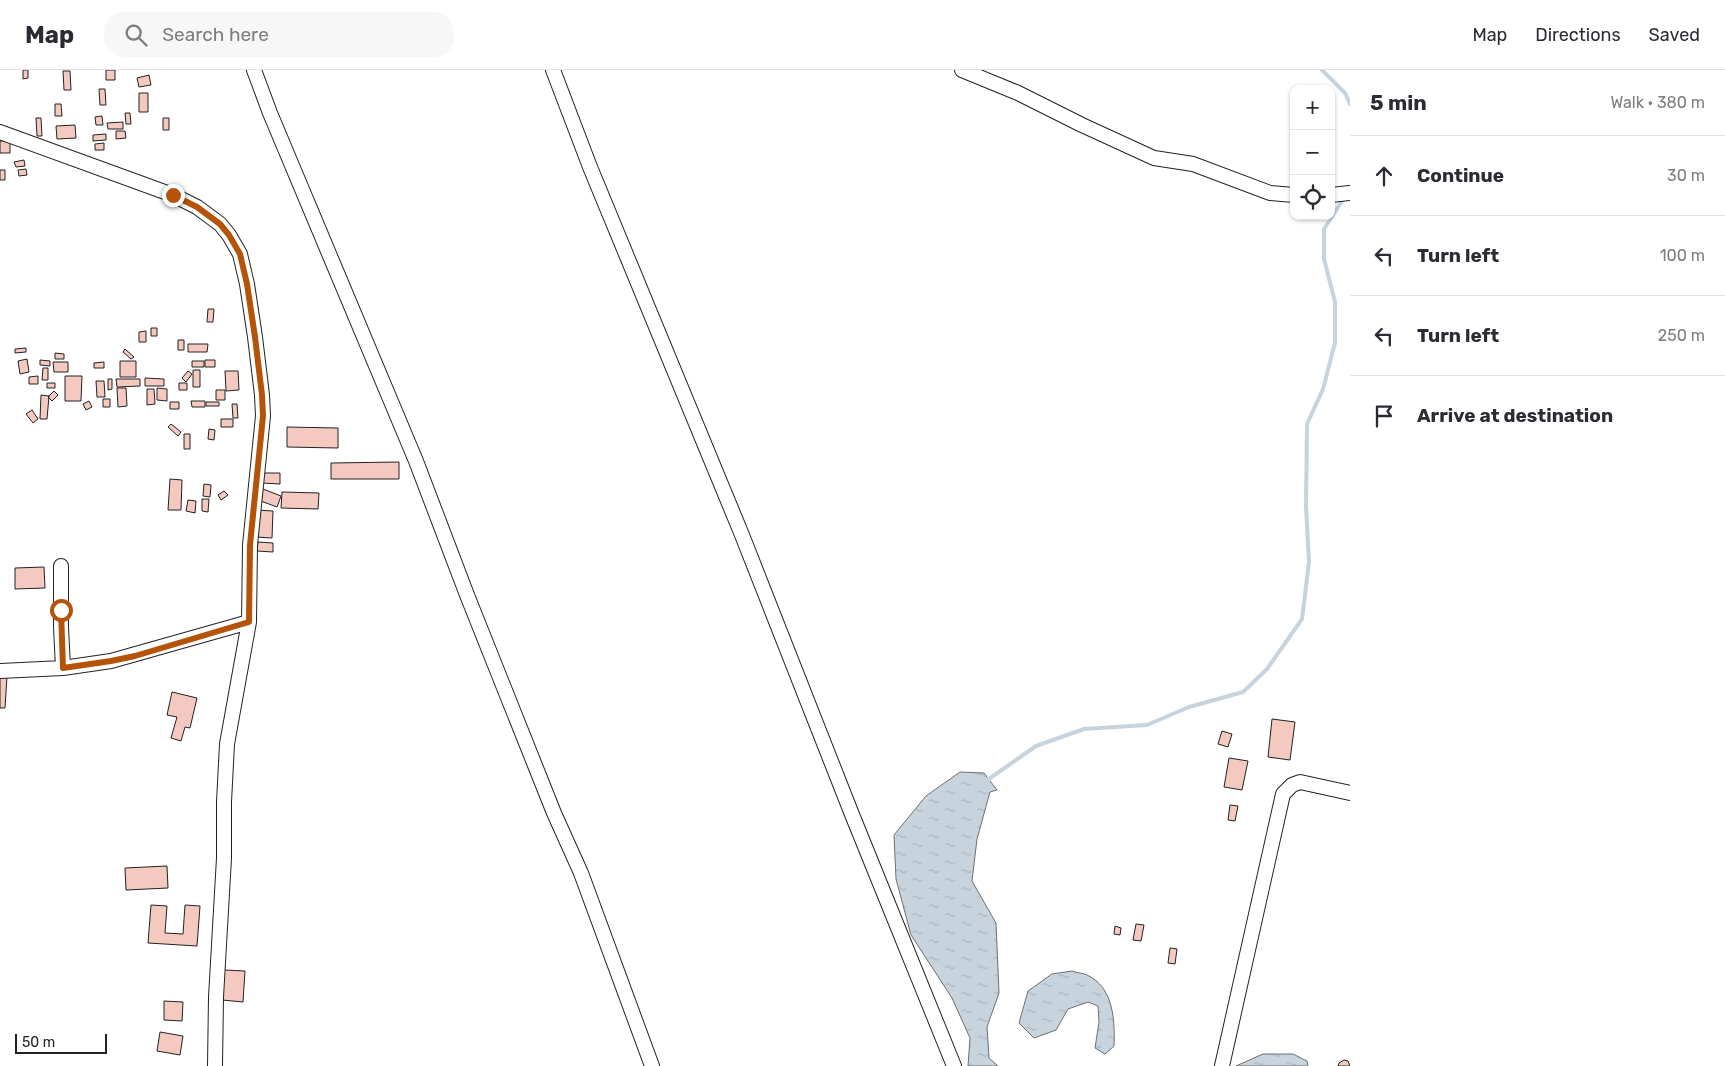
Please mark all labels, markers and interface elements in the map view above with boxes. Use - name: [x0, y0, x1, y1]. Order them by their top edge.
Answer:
- search box: [104, 12, 454, 57]
- text: Map: [25, 21, 74, 49]
- icon: search: [122, 21, 150, 49]
- text: Search here: [162, 23, 269, 46]
- text: Map: [1472, 24, 1507, 46]
- text: Directions: [1535, 24, 1621, 46]
- text: Saved: [1649, 24, 1700, 46]
- map controls: [1290, 85, 1335, 220]
- button: +: [1290, 85, 1335, 130]
- text: 5 min: [1370, 90, 1427, 115]
- text: Walk · 380 m: [1611, 93, 1705, 112]
- button: −: [1290, 130, 1335, 175]
- icon: ahead: [1370, 162, 1398, 190]
- text: Continue: [1417, 164, 1504, 187]
- text: 30 m: [1667, 166, 1705, 185]
- button: locate: [1290, 175, 1335, 220]
- route end: [162, 184, 185, 207]
- icon: left: [1370, 242, 1398, 270]
- text: Turn left: [1417, 244, 1499, 267]
- text: 100 m: [1660, 246, 1705, 265]
- icon: left: [1370, 322, 1398, 350]
- text: Turn left: [1417, 324, 1499, 347]
- text: 250 m: [1658, 326, 1705, 345]
- icon: arrive: [1370, 402, 1398, 430]
- text: Arrive at destination: [1417, 404, 1613, 427]
- route start: [50, 599, 73, 622]
- scale bar: [15, 1031, 108, 1054]
- text: 50 m: [22, 1034, 55, 1051]

